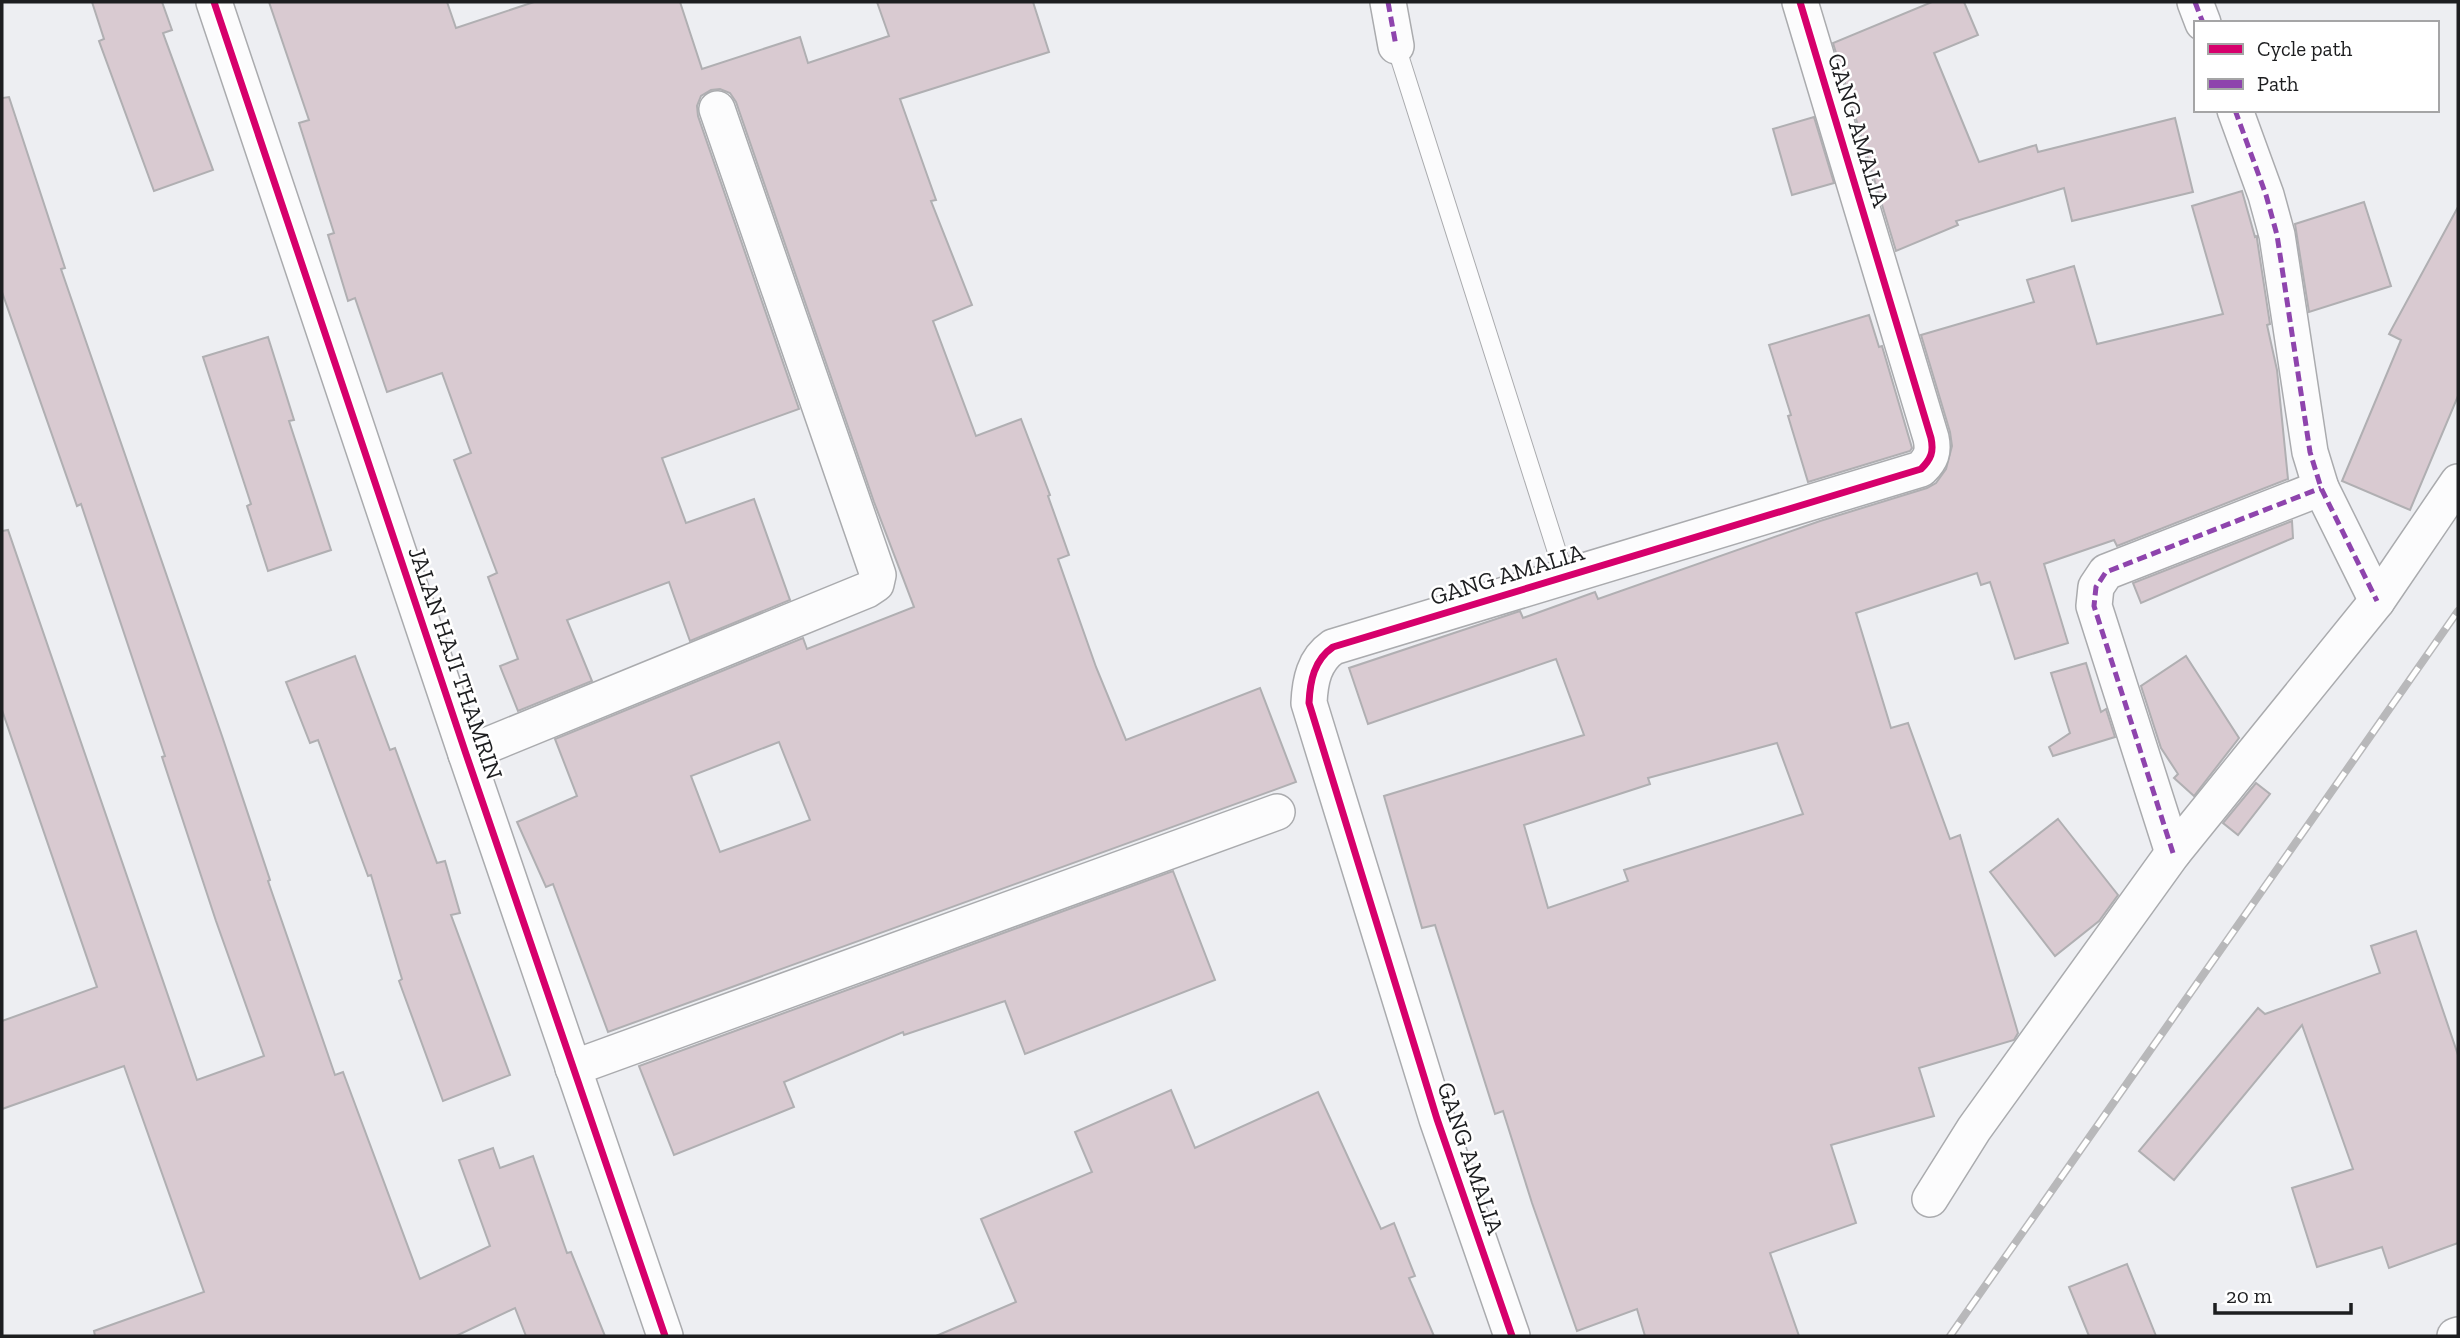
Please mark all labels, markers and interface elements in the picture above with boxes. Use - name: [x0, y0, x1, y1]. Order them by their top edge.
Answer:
- legend: [2194, 21, 2439, 112]
- text: Cycle path: [2257, 36, 2352, 61]
- street label: GANG AMALIA: [1822, 50, 1896, 211]
- text: Path: [2257, 71, 2299, 96]
- street label: GANG AMALIA: [1427, 537, 1588, 611]
- street label: JALAN HAJI THAMRIN: [402, 543, 510, 783]
- street label: GANG AMALIA: [1431, 1078, 1511, 1238]
- scale bar: [2215, 1272, 2352, 1316]
- text: 20 m: [2226, 1283, 2272, 1308]

